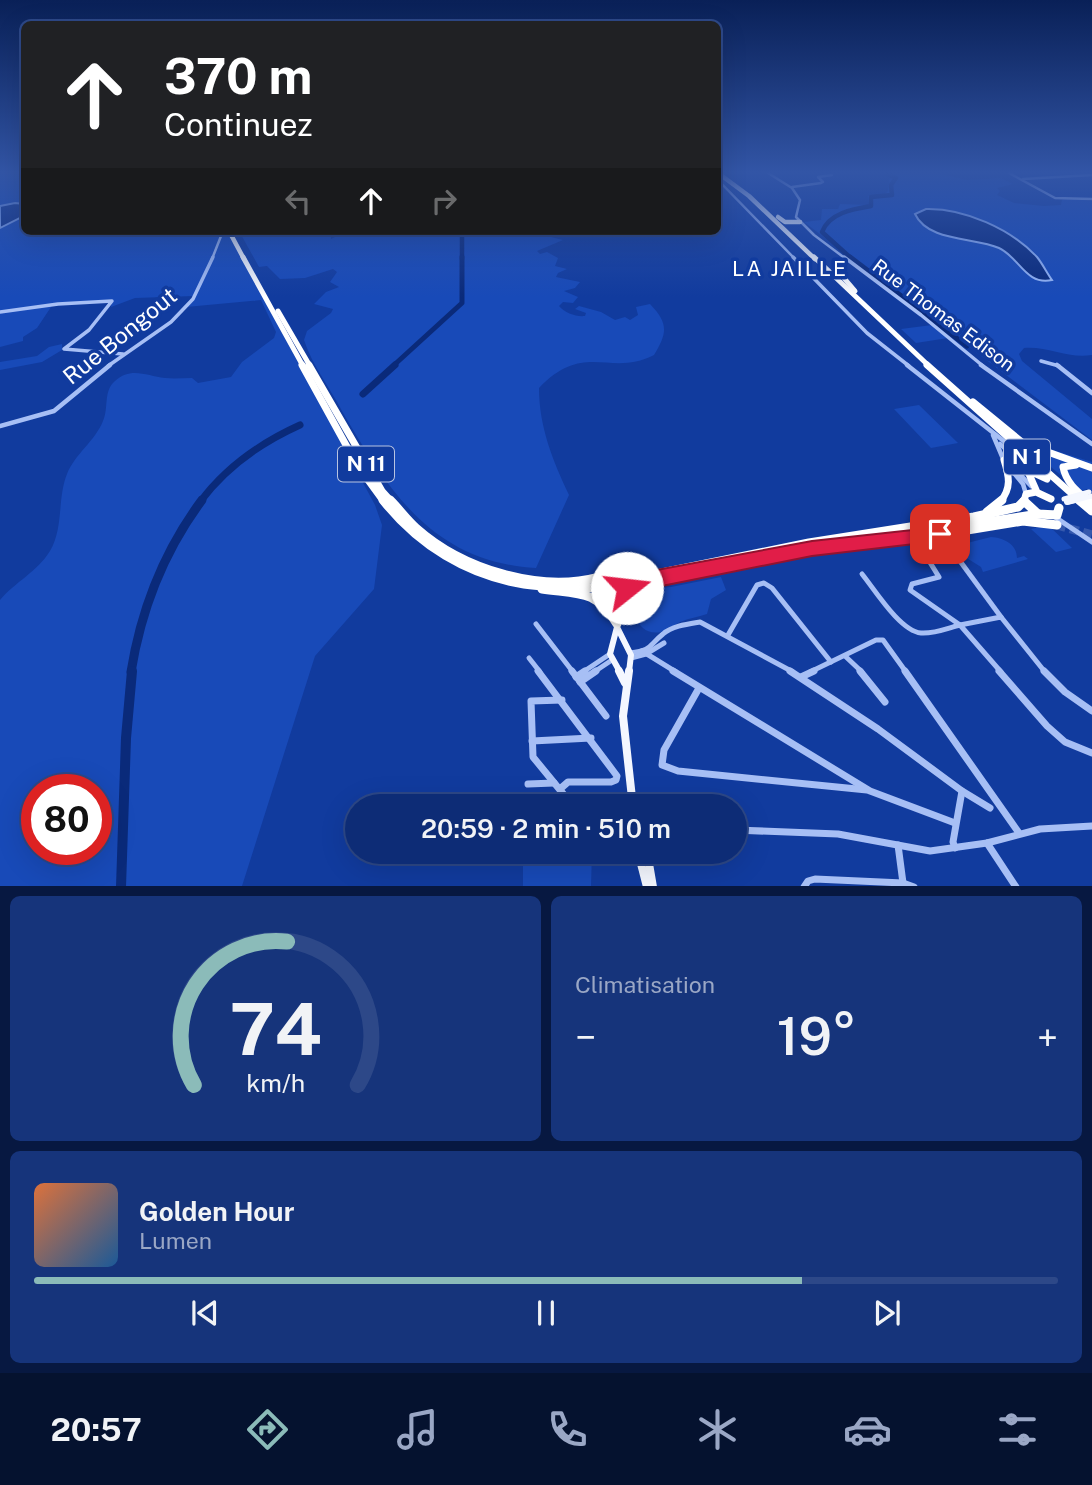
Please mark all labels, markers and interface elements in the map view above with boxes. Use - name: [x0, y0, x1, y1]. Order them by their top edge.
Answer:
- text: 370 m: [164, 47, 313, 105]
- icon: ahead: [49, 49, 140, 140]
- text: Continuez: [164, 106, 313, 143]
- icon: left: [279, 182, 317, 220]
- icon: ahead: [352, 182, 390, 220]
- icon: right: [425, 182, 463, 220]
- street label: Rue Thomas Edison: [869, 254, 1019, 376]
- district label: LA JAILLE: [732, 256, 848, 281]
- street label: Rue Bongout: [57, 282, 182, 390]
- road number: N 1: [1004, 440, 1050, 475]
- road number: N 11: [338, 447, 394, 482]
- pin: [910, 504, 970, 564]
- icon: arrive: [921, 515, 959, 553]
- position arrow: [590, 551, 664, 625]
- speed limit sign: 80: [21, 774, 112, 865]
- text: 20:59 · 2 min · 510 m: [421, 813, 671, 844]
- text: Climatisation: [575, 971, 715, 998]
- text: 74: [229, 986, 322, 1071]
- text: 19°: [777, 1006, 856, 1067]
- text: −: [575, 1015, 596, 1060]
- text: +: [1037, 1015, 1058, 1060]
- text: km/h: [246, 1067, 305, 1097]
- text: Golden Hour: [139, 1196, 294, 1227]
- text: Lumen: [139, 1227, 212, 1254]
- icon: previous: [186, 1294, 224, 1332]
- icon: pause: [527, 1294, 565, 1332]
- icon: next: [868, 1294, 906, 1332]
- icon: directions: [243, 1405, 292, 1454]
- icon: music: [393, 1405, 442, 1454]
- icon: phone: [543, 1405, 592, 1454]
- icon: climate: [693, 1405, 742, 1454]
- icon: car: [843, 1405, 892, 1454]
- icon: filters: [993, 1405, 1042, 1454]
- text: 20:57: [50, 1411, 142, 1448]

